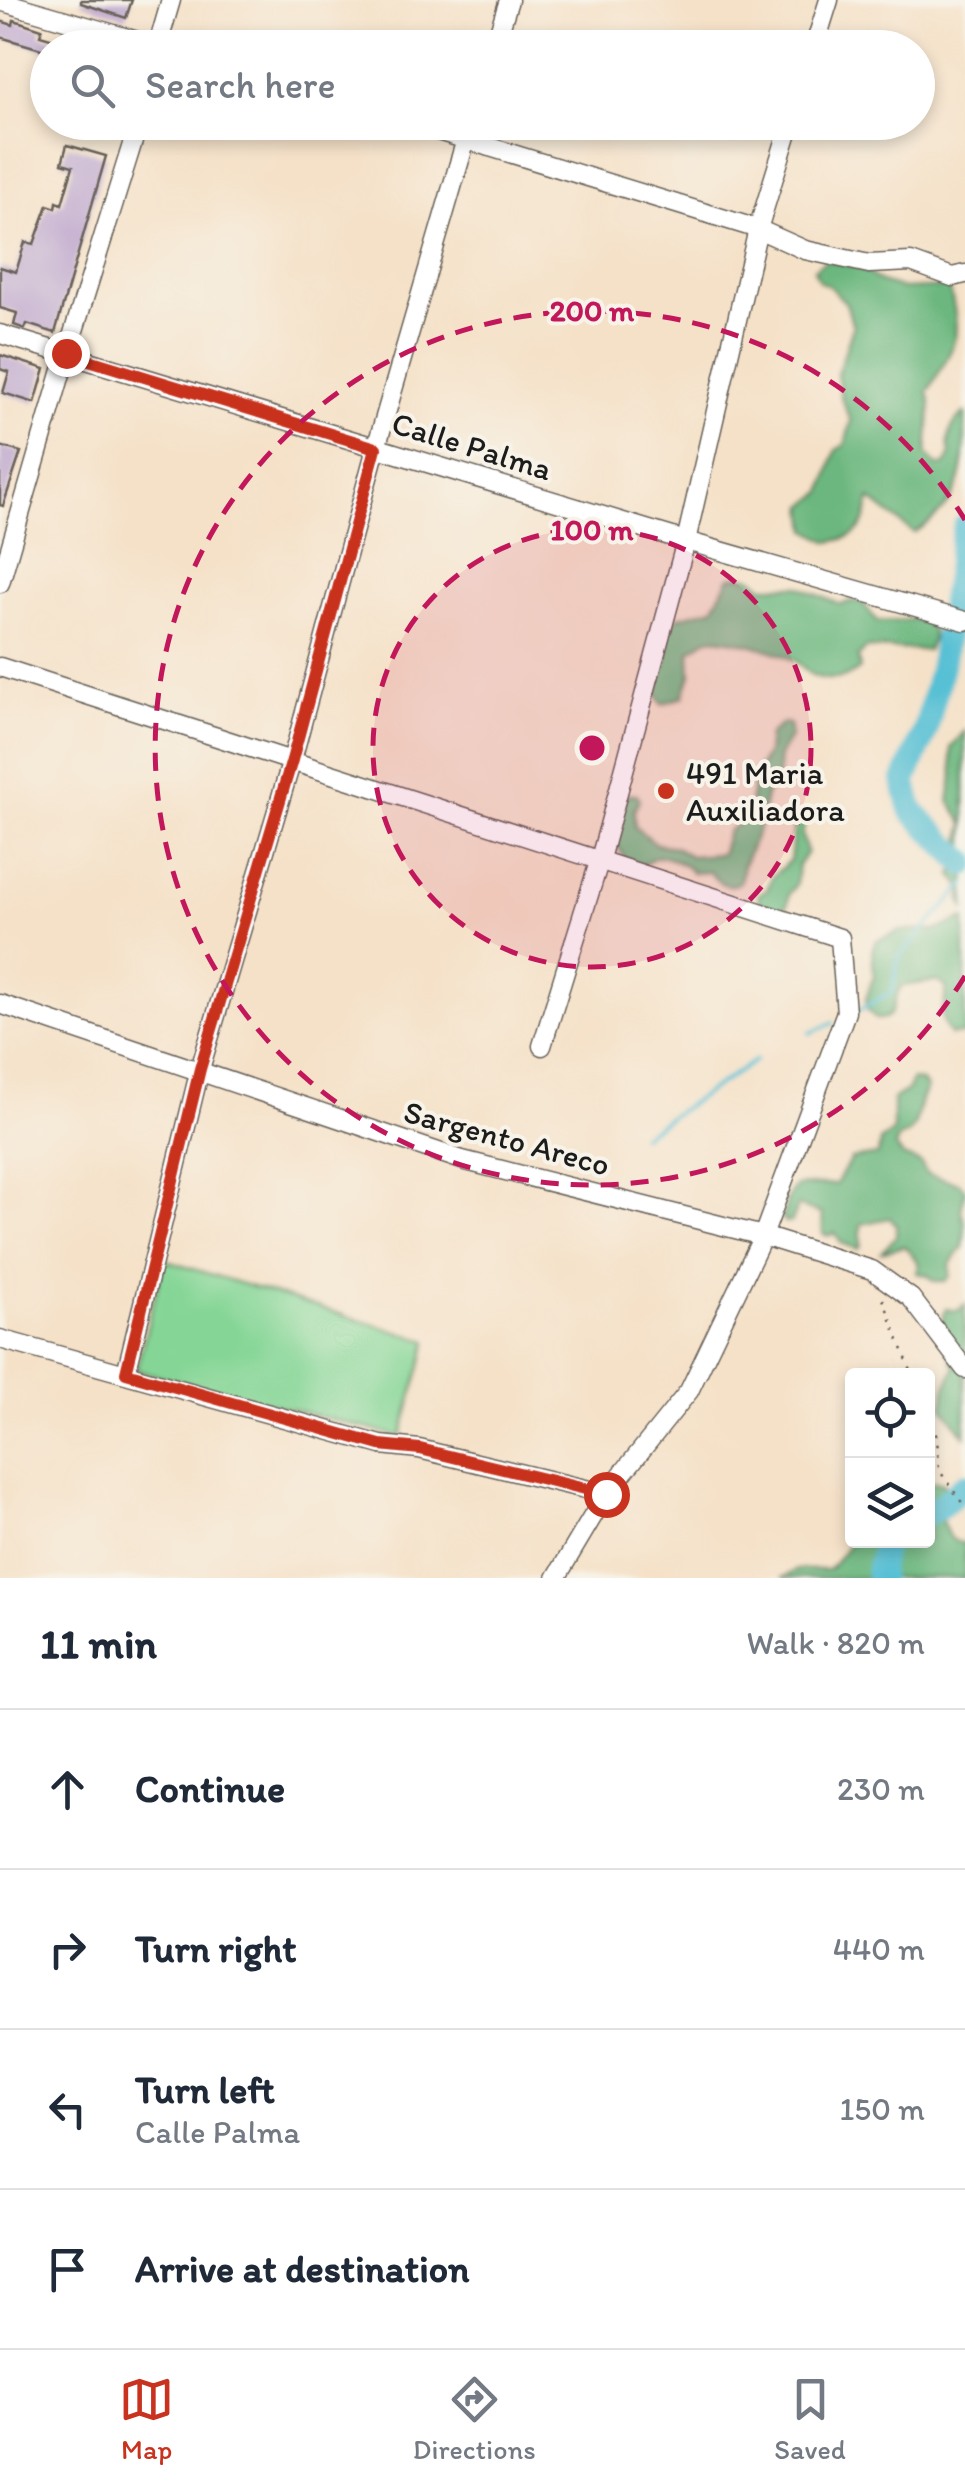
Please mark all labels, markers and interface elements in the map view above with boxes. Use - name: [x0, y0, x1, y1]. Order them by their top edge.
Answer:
- search box: [30, 30, 935, 140]
- icon: search: [65, 58, 120, 113]
- text: Search here: [145, 62, 336, 108]
- text: 200 m: [550, 292, 635, 329]
- route end: [44, 331, 90, 377]
- street label: Calle Palma: [387, 404, 557, 488]
- text: 100 m: [551, 511, 634, 548]
- centre of rings: [574, 730, 610, 766]
- place label: 491 Maria Auxiliadora: [686, 754, 845, 829]
- marker: 491 Maria Auxiliadora: [655, 780, 677, 802]
- street label: Sargento Areco: [400, 1092, 614, 1184]
- map controls: [845, 1368, 935, 1548]
- button: locate: [845, 1368, 935, 1458]
- button: layers: [845, 1458, 935, 1548]
- route start: [584, 1472, 630, 1518]
- text: 11 min: [40, 1618, 157, 1669]
- text: Walk · 820 m: [746, 1624, 925, 1662]
- icon: ahead: [40, 1762, 95, 1817]
- text: Continue: [135, 1766, 285, 1812]
- text: 230 m: [837, 1770, 925, 1808]
- icon: right: [40, 1922, 95, 1977]
- text: Turn right: [135, 1926, 297, 1972]
- text: 440 m: [833, 1930, 925, 1968]
- text: Turn left: [135, 2067, 275, 2113]
- icon: left: [40, 2082, 95, 2137]
- text: 150 m: [840, 2090, 925, 2128]
- text: Calle Palma: [135, 2113, 300, 2151]
- icon: arrive: [40, 2242, 95, 2297]
- text: Arrive at destination: [135, 2246, 470, 2292]
- tab: Map: [119, 2372, 174, 2466]
- tab: Directions: [413, 2372, 536, 2466]
- tab: Saved: [774, 2372, 846, 2466]

